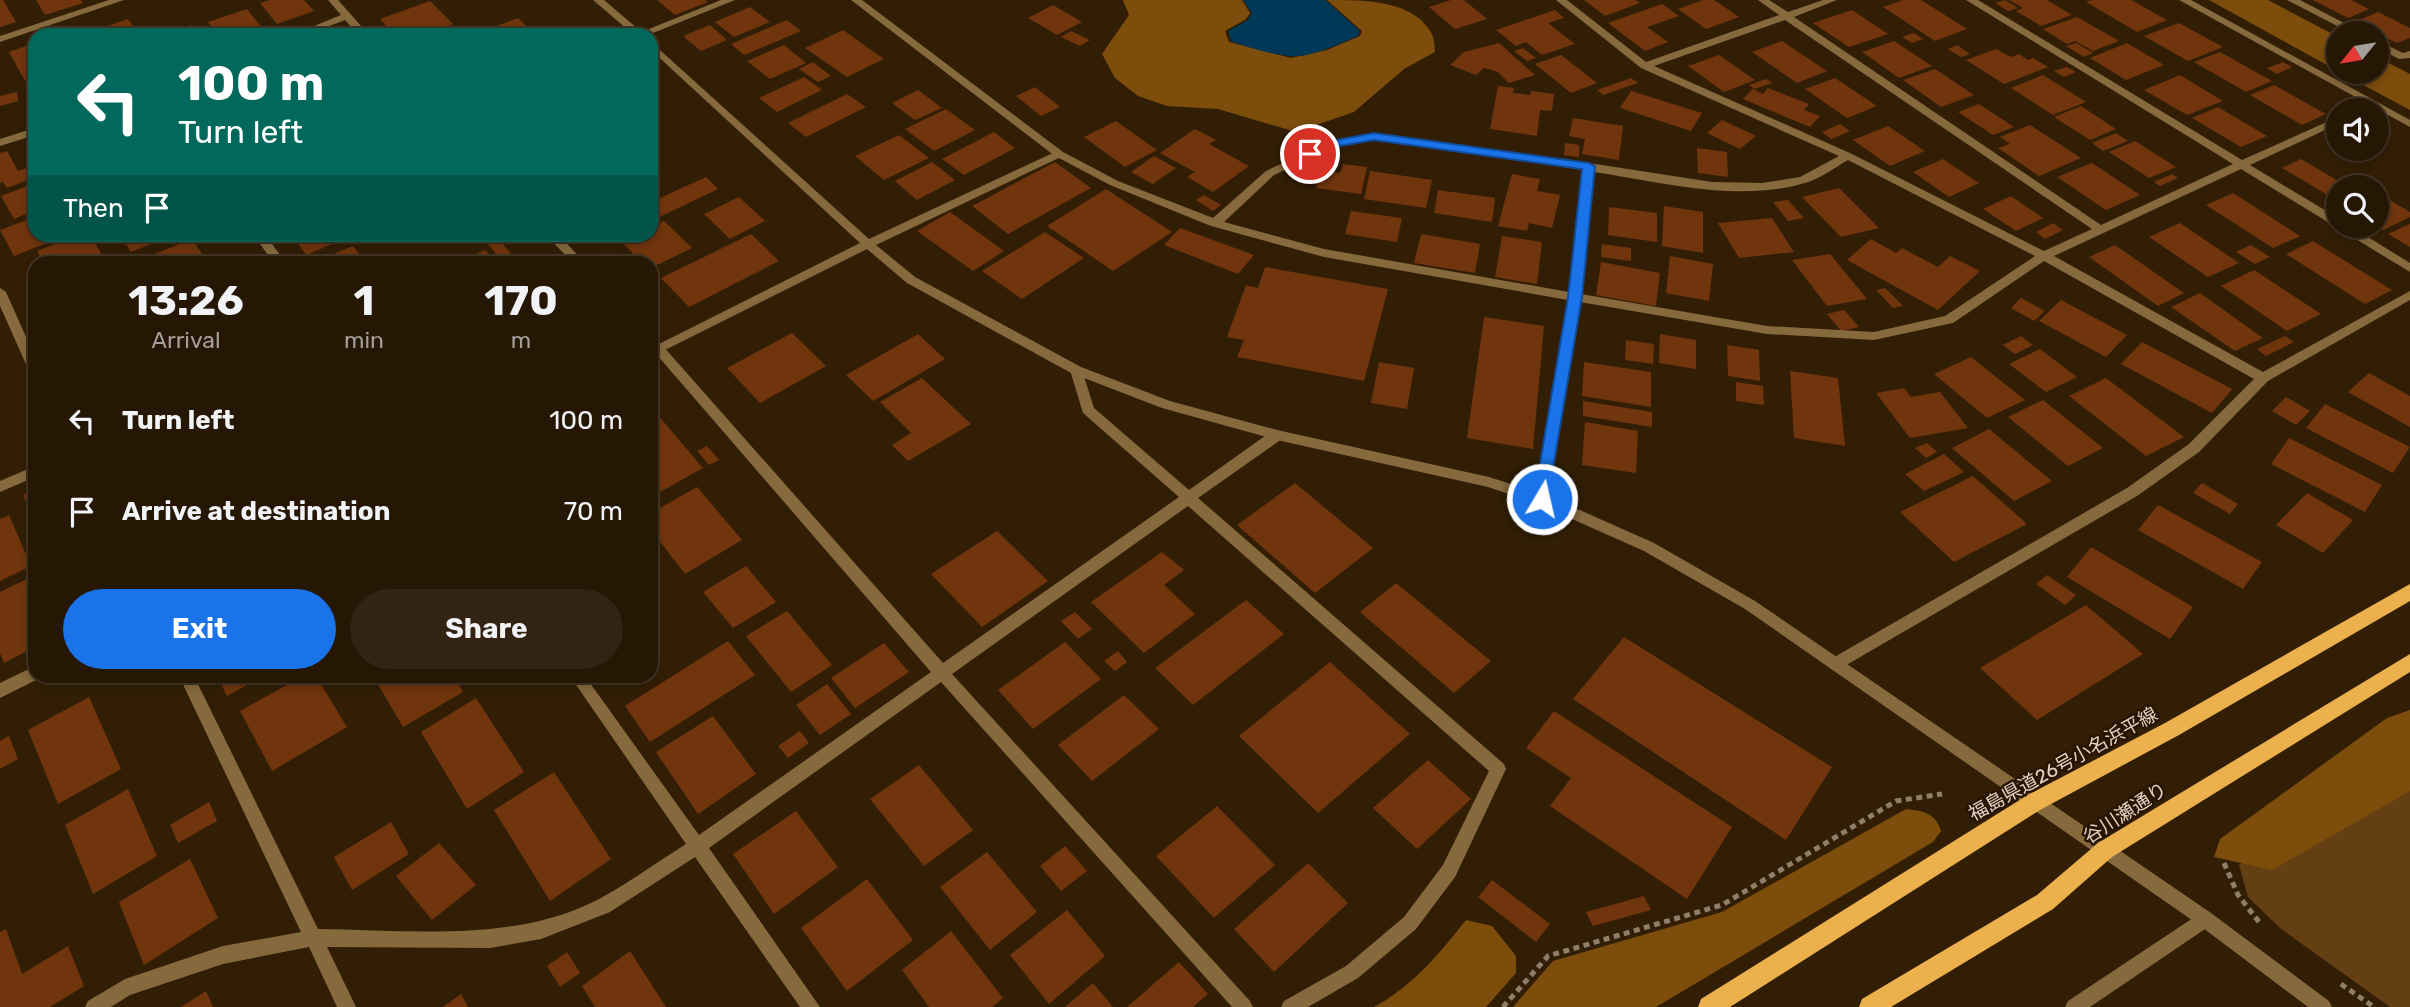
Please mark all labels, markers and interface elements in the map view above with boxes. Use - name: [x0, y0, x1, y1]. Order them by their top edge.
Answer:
- north arrow: [2326, 21, 2389, 84]
- map controls: [2326, 21, 2389, 238]
- text: 100 m: [178, 54, 324, 112]
- icon: left: [63, 56, 154, 147]
- button: sound: [2326, 98, 2389, 161]
- text: Turn left: [178, 113, 303, 151]
- pin: [1280, 124, 1340, 184]
- icon: arrive: [1291, 135, 1329, 173]
- button: search: [2326, 175, 2389, 238]
- icon: arrive: [138, 189, 176, 227]
- text: Then: [63, 193, 124, 224]
- text: 13:26: [128, 276, 244, 326]
- text: 1: [354, 276, 374, 326]
- text: 170: [484, 276, 558, 326]
- text: Arrival: [151, 326, 221, 354]
- text: min: [344, 326, 384, 354]
- text: m: [511, 326, 531, 354]
- icon: left: [63, 402, 101, 440]
- text: Turn left: [122, 405, 234, 436]
- text: 100 m: [549, 405, 623, 436]
- position arrow: [1505, 462, 1579, 536]
- icon: arrive: [63, 493, 101, 531]
- text: Arrive at destination: [122, 496, 390, 527]
- text: 70 m: [564, 496, 623, 527]
- button: Exit: [63, 589, 336, 669]
- button: Share: [350, 589, 623, 669]
- street label: 福島県道26号小名浜平線: [1964, 702, 2162, 826]
- street label: 谷川瀬通り: [2079, 777, 2171, 849]

